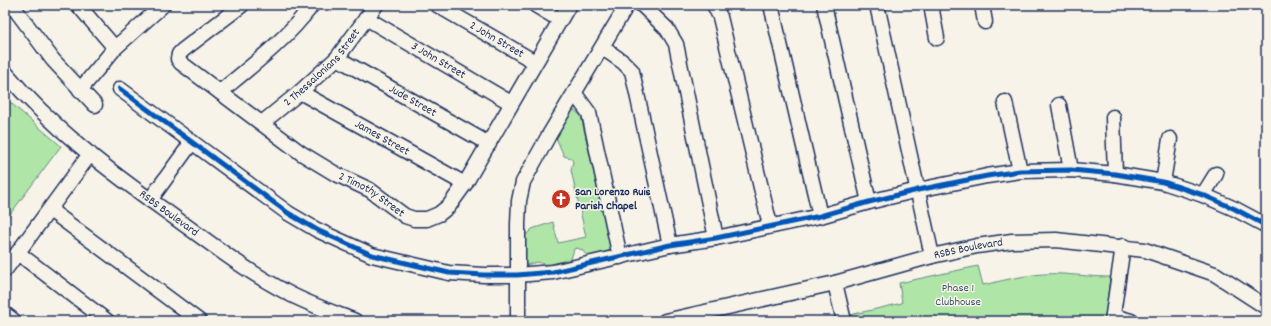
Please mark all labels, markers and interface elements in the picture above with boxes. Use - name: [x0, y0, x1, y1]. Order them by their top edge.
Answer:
- street label: 2 John Street: [466, 17, 528, 63]
- street label: 2 Thessalonians Street: [280, 25, 365, 110]
- street label: 3 John Street: [408, 38, 469, 83]
- street label: Jude Street: [386, 81, 440, 121]
- street label: James Street: [352, 116, 413, 160]
- street label: 2 Timothy Street: [336, 168, 409, 222]
- place label: San Lorenzo Ruis Parish Chapel: [575, 184, 651, 215]
- street label: RSBS Boulevard: [135, 186, 202, 241]
- church icon: San Lorenzo Ruis Parish Chapel: [550, 188, 572, 210]
- street label: RSBS Boulevard: [932, 234, 1004, 264]
- park label: Phase 1 Clubhouse: [935, 280, 981, 311]

